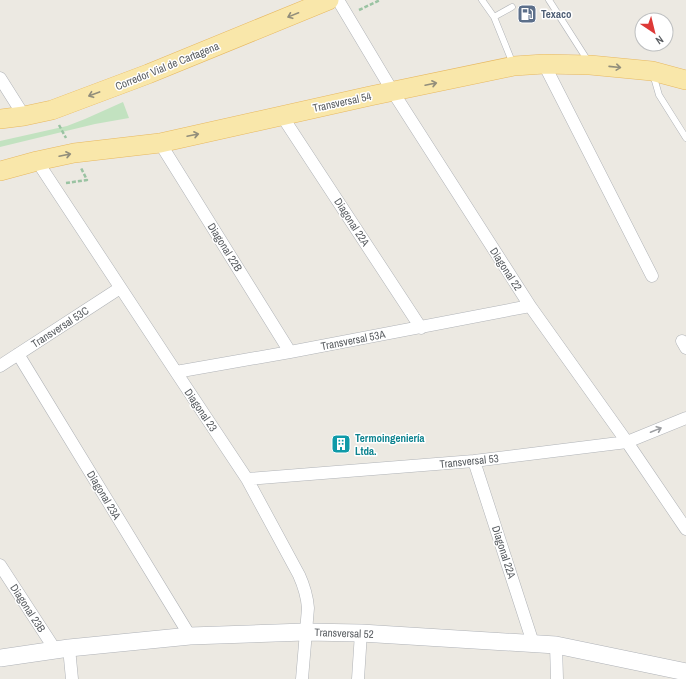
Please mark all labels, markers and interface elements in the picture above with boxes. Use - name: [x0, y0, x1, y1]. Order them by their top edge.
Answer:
- fuel station icon: Texaco: [516, 3, 538, 25]
- place label: Texaco: [541, 7, 572, 21]
- one-way arrow: [288, 11, 300, 19]
- north arrow: [634, 12, 674, 52]
- text: N: [653, 33, 666, 48]
- street label: Corredor Vial de Cartagena: [113, 39, 221, 93]
- one-way arrow: [608, 63, 621, 71]
- one-way arrow: [424, 79, 437, 87]
- street label: Transversal 54: [312, 89, 372, 115]
- one-way arrow: [89, 90, 101, 98]
- one-way arrow: [187, 131, 200, 139]
- one-way arrow: [58, 151, 71, 159]
- street label: Diagonal 22A: [331, 195, 373, 250]
- street label: Diagonal 22B: [205, 220, 245, 274]
- street label: Diagonal 22: [487, 245, 525, 293]
- street label: Transversal 53C: [29, 303, 92, 351]
- street label: Transversal 53A: [320, 327, 387, 353]
- street label: Diagonal 23: [182, 386, 220, 434]
- one-way arrow: [650, 426, 662, 434]
- place label: Termoingeniería Ltda.: [355, 431, 425, 458]
- building icon: Termoingeniería Ltda.: [330, 433, 352, 455]
- street label: Transversal 53: [439, 451, 499, 471]
- street label: Diagonal 23A: [84, 468, 125, 523]
- street label: Diagonal 22A: [489, 524, 519, 581]
- street label: Diagonal 23B: [7, 581, 49, 635]
- street label: Transversal 52: [314, 625, 374, 641]

